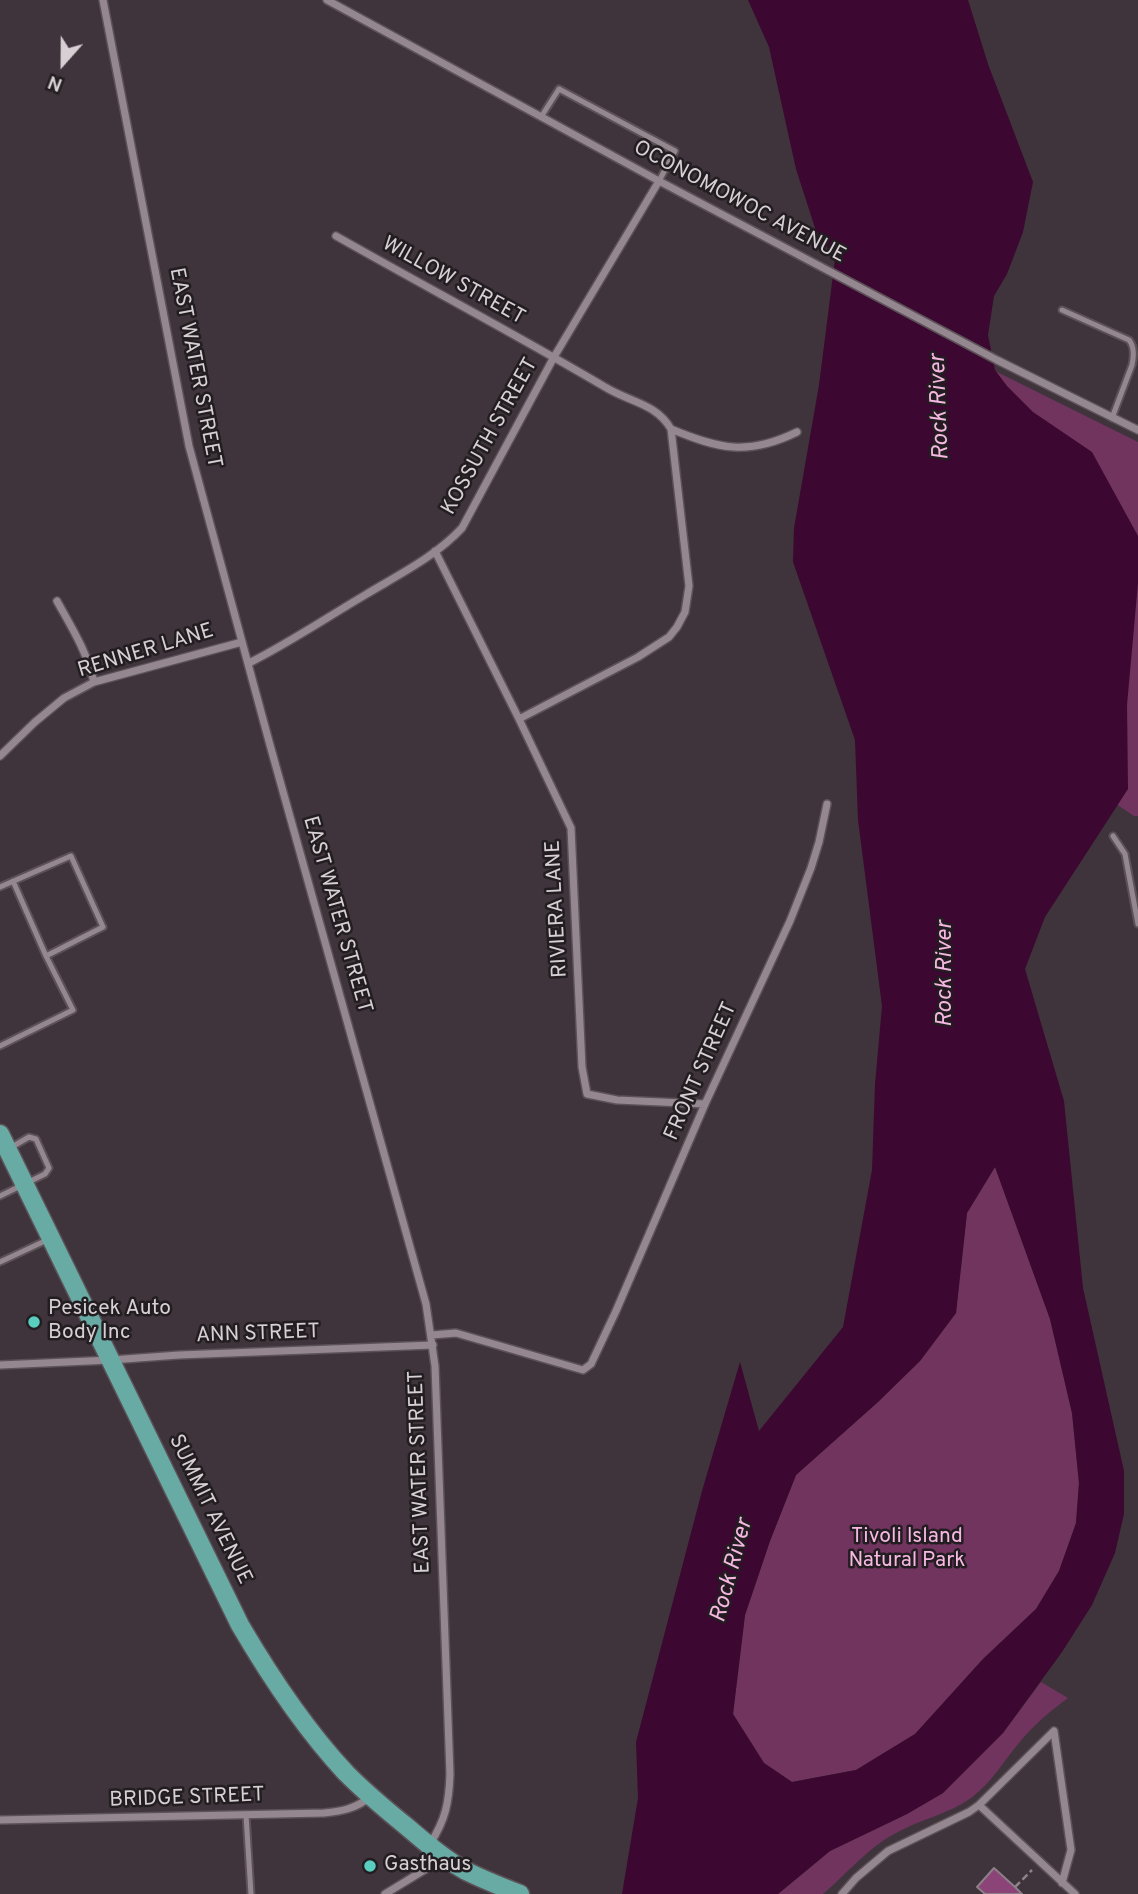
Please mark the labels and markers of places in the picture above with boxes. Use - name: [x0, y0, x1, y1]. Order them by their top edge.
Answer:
- place label: Pesicek Auto Body Inc: [48, 1297, 171, 1347]
- marker: Pesicek Auto Body Inc: [26, 1314, 42, 1330]
- place label: Gasthaus: [384, 1853, 471, 1879]
- marker: Gasthaus: [362, 1858, 378, 1874]

